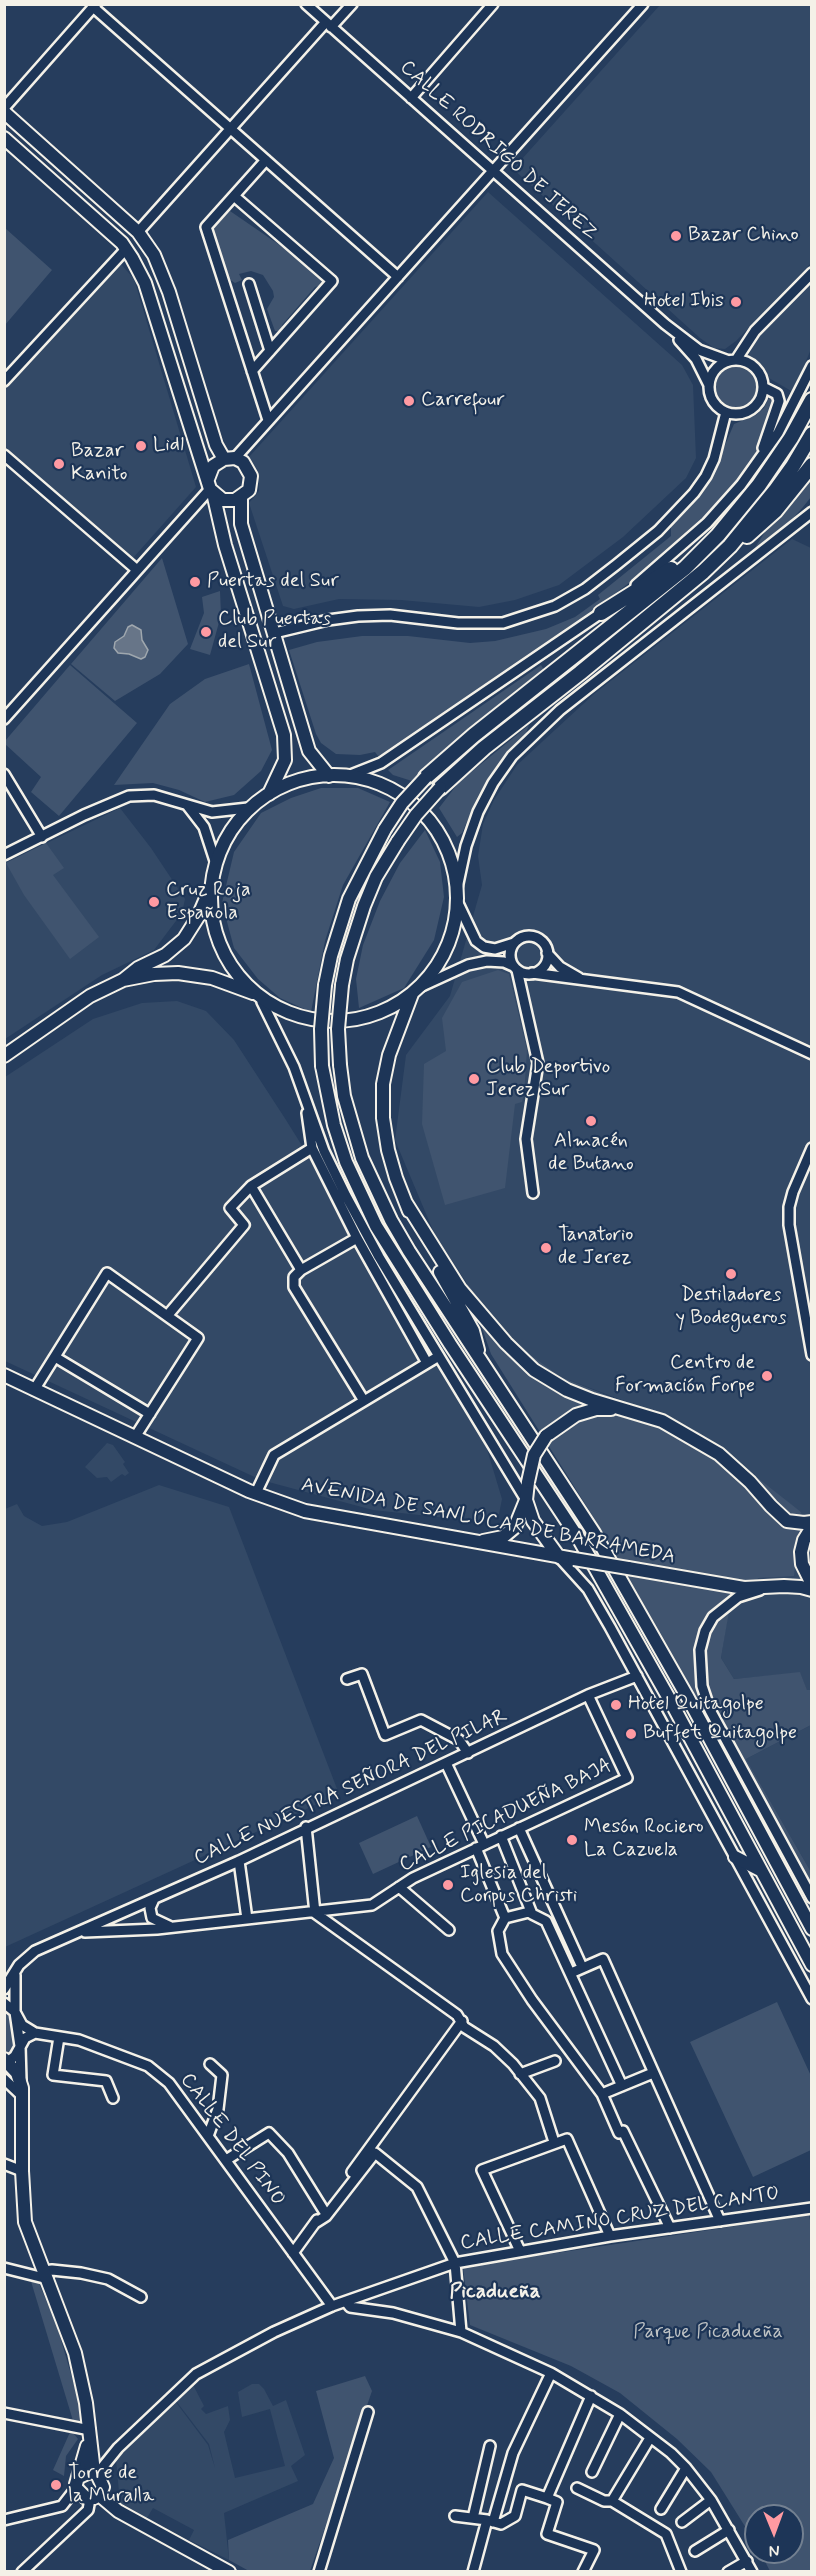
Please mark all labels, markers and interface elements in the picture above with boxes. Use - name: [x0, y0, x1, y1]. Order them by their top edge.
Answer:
- street label: CALLE RODRIGO DE JEREZ: [394, 56, 602, 246]
- place label: Bazar Chino: [688, 224, 799, 248]
- marker: Bazar Chino: [669, 229, 683, 243]
- place label: Hotel Ibis: [644, 290, 724, 314]
- marker: Hotel Ibis: [729, 295, 743, 309]
- place label: Carrefour: [421, 389, 505, 413]
- marker: Carrefour: [402, 394, 416, 408]
- place label: Lidl: [153, 434, 184, 458]
- marker: Lidl: [134, 439, 148, 453]
- place label: Bazar Kanito: [71, 440, 127, 487]
- marker: Bazar Kanito: [52, 457, 66, 471]
- place label: Puertas del Sur: [207, 570, 339, 594]
- marker: Puertas del Sur: [188, 575, 202, 589]
- place label: Club Puertas del Sur: [218, 608, 331, 655]
- marker: Club Puertas del Sur: [199, 625, 213, 639]
- place label: Cruz Roja Española: [166, 879, 251, 926]
- marker: Cruz Roja Española: [147, 895, 161, 909]
- place label: Club Deportivo Jerez Sur: [486, 1056, 610, 1103]
- marker: Club Deportivo Jerez Sur: [467, 1072, 481, 1086]
- marker: Almacén de Butano: [584, 1114, 598, 1128]
- place label: Almacén de Butano: [548, 1130, 634, 1177]
- place label: Tanatorio de Jerez: [558, 1224, 633, 1271]
- marker: Tanatorio de Jerez: [539, 1241, 553, 1255]
- marker: Destiladores y Bodegueros: [724, 1267, 738, 1281]
- place label: Destiladores y Bodegueros: [675, 1284, 787, 1331]
- place label: Centro de Formación Forpe: [615, 1352, 755, 1399]
- marker: Centro de Formación Forpe: [760, 1369, 774, 1383]
- street label: AVENIDA DE SANLÚCAR DE BARRAMEDA: [299, 1474, 677, 1570]
- place label: Hotel Quitagolpe: [628, 1693, 764, 1717]
- marker: Hotel Quitagolpe: [609, 1698, 623, 1712]
- street label: CALLE NUESTRA SEÑORA DEL PILAR: [191, 1705, 511, 1871]
- place label: Buffet Quitagolpe: [643, 1722, 797, 1746]
- marker: Buffet Quitagolpe: [624, 1727, 638, 1741]
- street label: CALLE PICADUEÑA BAJA: [396, 1754, 616, 1878]
- place label: Mesón Rociero La Cazuela: [584, 1816, 704, 1863]
- marker: Mesón Rociero La Cazuela: [565, 1833, 579, 1847]
- place label: Iglesia del Corpus Christi: [460, 1862, 577, 1909]
- marker: Iglesia del Corpus Christi: [441, 1878, 455, 1892]
- street label: CALLE DEL PINO: [174, 2069, 290, 2211]
- street label: CALLE CAMINO CRUZ DEL CANTO: [459, 2182, 781, 2256]
- district label: Picadueña: [449, 2280, 541, 2306]
- park label: Parque Picadueña: [633, 2321, 783, 2345]
- place label: Torre de la Muralla: [68, 2462, 154, 2509]
- marker: Torre de la Muralla: [49, 2478, 63, 2492]
- north arrow: [744, 2504, 804, 2564]
- text: N: [769, 2540, 780, 2561]

